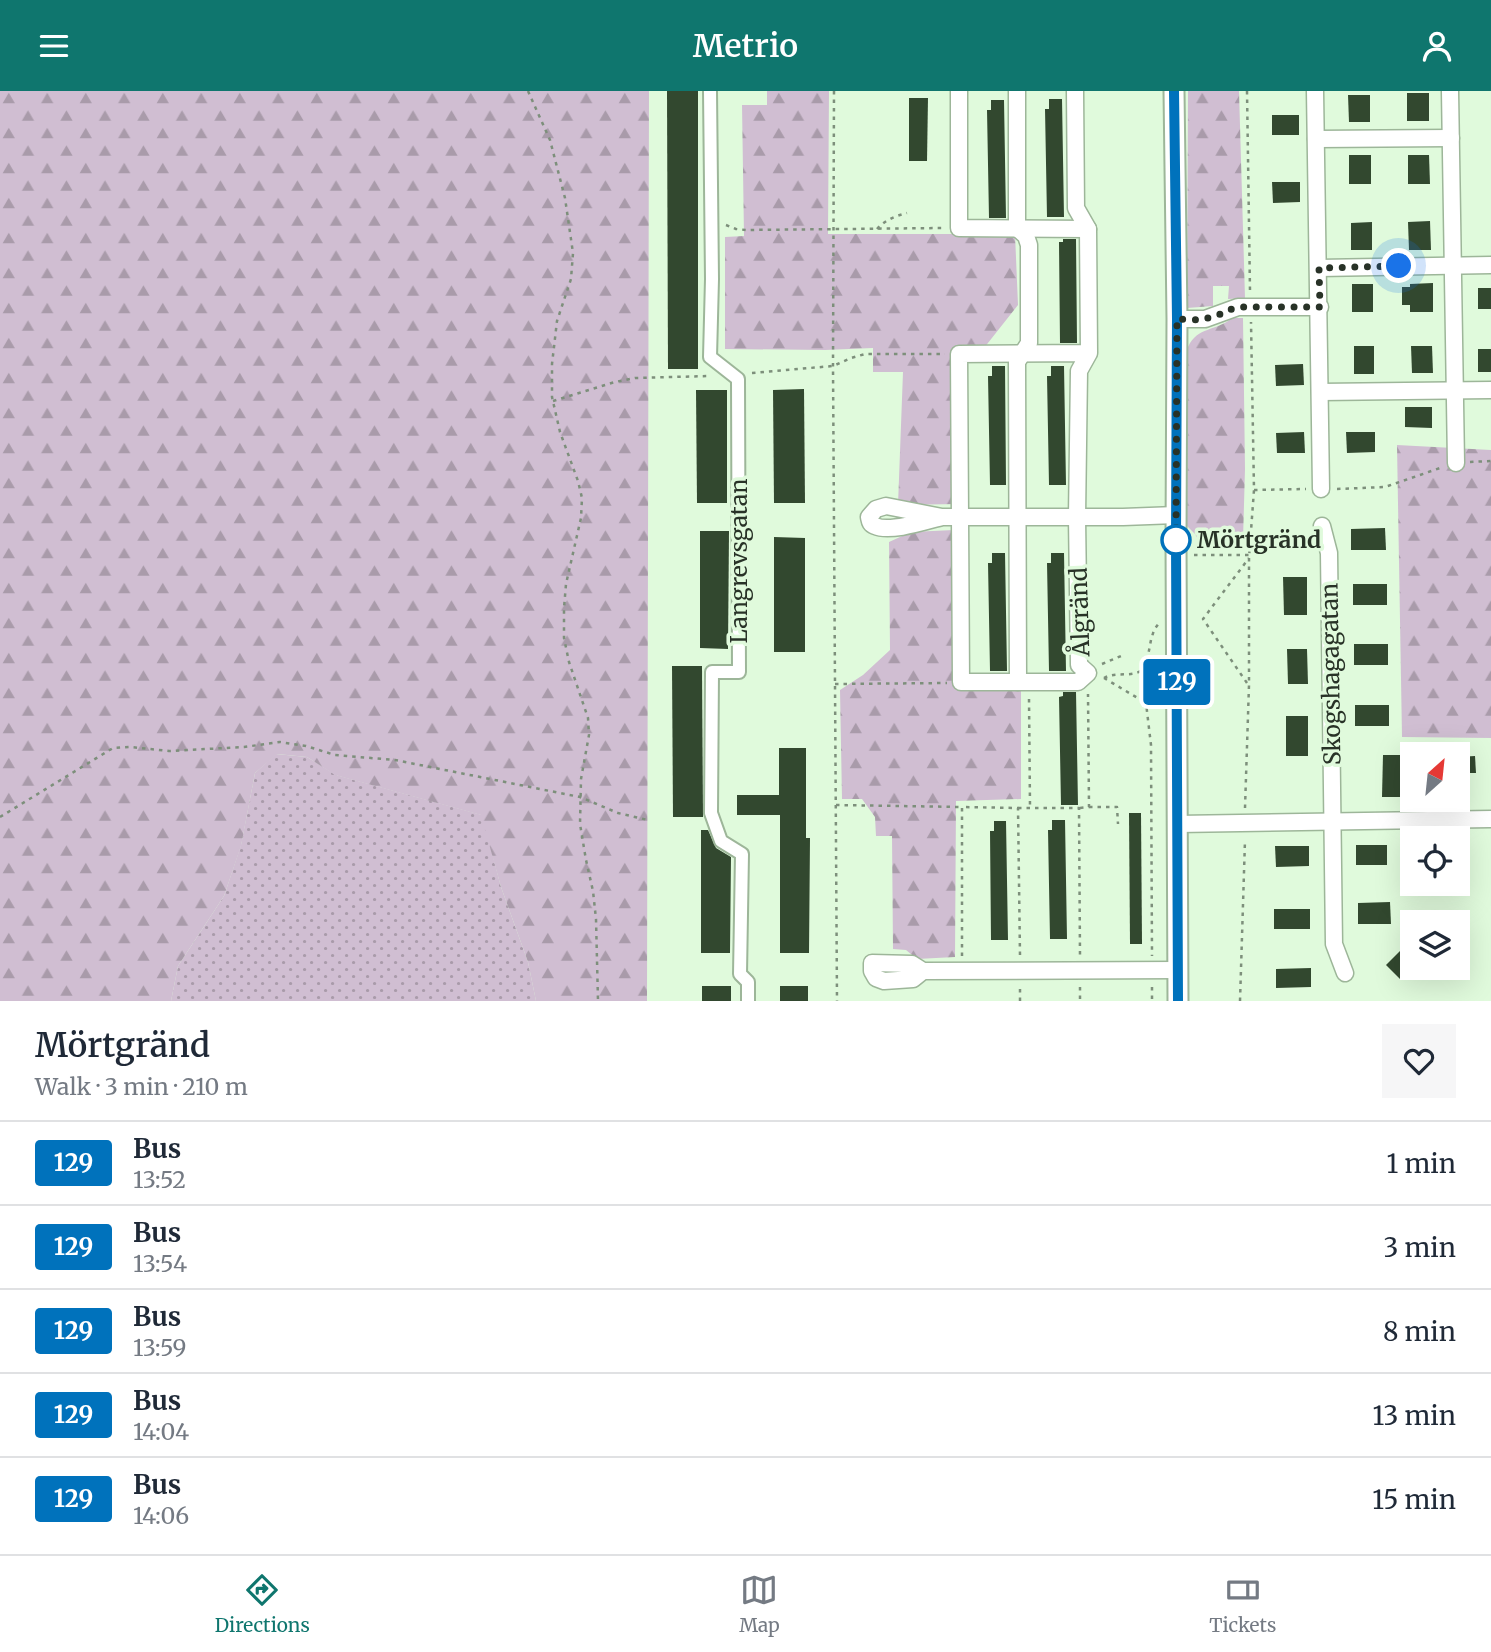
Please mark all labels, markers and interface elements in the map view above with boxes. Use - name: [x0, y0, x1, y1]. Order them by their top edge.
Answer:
- text: Metrio: [693, 26, 798, 66]
- icon: menu: [35, 27, 73, 65]
- icon: person: [1418, 27, 1456, 65]
- your location: [1381, 248, 1416, 283]
- street label: Langrevsgatan: [724, 478, 753, 644]
- marker: Mörtgränd: [1161, 525, 1191, 555]
- place label: Mörtgränd: [1197, 525, 1321, 554]
- street label: Ålgränd: [1062, 567, 1096, 658]
- street label: Skogshagagatan: [1314, 583, 1347, 765]
- line badge: 129: [1137, 659, 1217, 705]
- text: 129: [1157, 666, 1197, 697]
- north arrow: [1400, 742, 1470, 812]
- map controls: [1400, 742, 1470, 980]
- button: locate: [1400, 826, 1470, 896]
- button: layers: [1400, 910, 1470, 980]
- button: heart: [1382, 1024, 1456, 1098]
- text: Mörtgränd: [35, 1025, 210, 1066]
- text: Walk · 3 min · 210 m: [35, 1072, 248, 1101]
- text: Bus: [133, 1132, 181, 1165]
- text: 129: [54, 1147, 93, 1178]
- text: 1 min: [1387, 1147, 1456, 1180]
- text: 13:52: [133, 1165, 186, 1194]
- text: Bus: [133, 1216, 181, 1249]
- text: 129: [54, 1231, 93, 1262]
- text: 3 min: [1384, 1231, 1456, 1264]
- text: 13:54: [133, 1249, 187, 1278]
- text: Bus: [133, 1300, 181, 1333]
- text: 129: [54, 1315, 93, 1346]
- text: 8 min: [1383, 1315, 1456, 1348]
- text: 13:59: [133, 1333, 186, 1362]
- text: Bus: [133, 1384, 181, 1417]
- text: 129: [54, 1399, 93, 1430]
- text: 13 min: [1372, 1399, 1456, 1432]
- text: 14:04: [133, 1417, 189, 1446]
- text: Bus: [133, 1468, 181, 1501]
- text: 129: [54, 1483, 93, 1514]
- text: 15 min: [1372, 1483, 1456, 1516]
- text: 14:06: [133, 1501, 189, 1530]
- tab: Directions: [215, 1571, 310, 1637]
- tab: Map: [739, 1571, 780, 1637]
- tab: Tickets: [1209, 1571, 1276, 1637]

